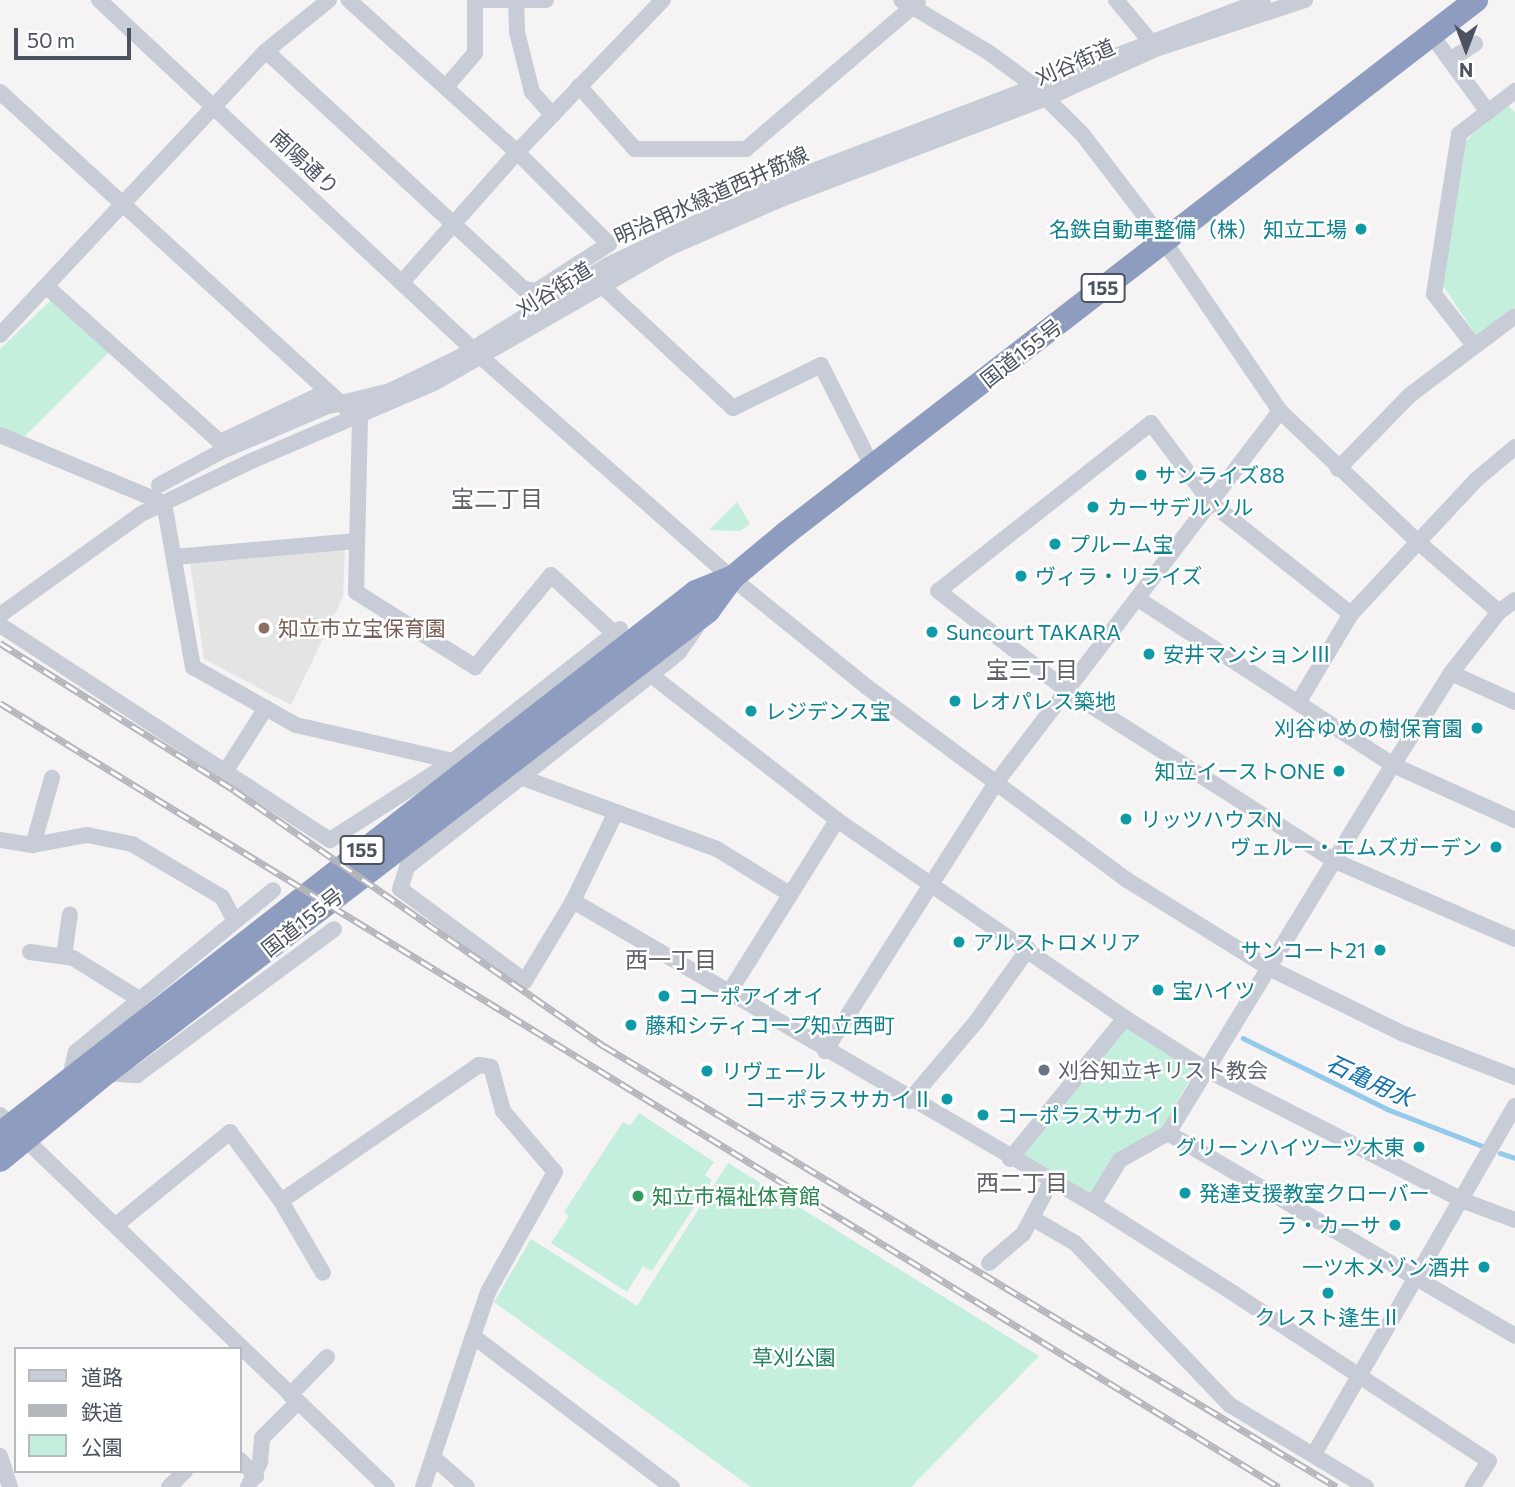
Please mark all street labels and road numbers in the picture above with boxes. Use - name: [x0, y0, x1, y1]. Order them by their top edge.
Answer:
- street label: 刈谷街道: [1032, 33, 1118, 91]
- street label: 南陽通り: [266, 124, 344, 200]
- street label: 明治用水緑道西井筋線: [610, 141, 812, 249]
- street label: 刈谷街道: [512, 256, 596, 322]
- road number: 155: [1080, 272, 1126, 304]
- street label: 国道155号: [975, 313, 1067, 393]
- road number: 155: [339, 834, 385, 866]
- street label: 国道155号: [256, 882, 348, 962]

